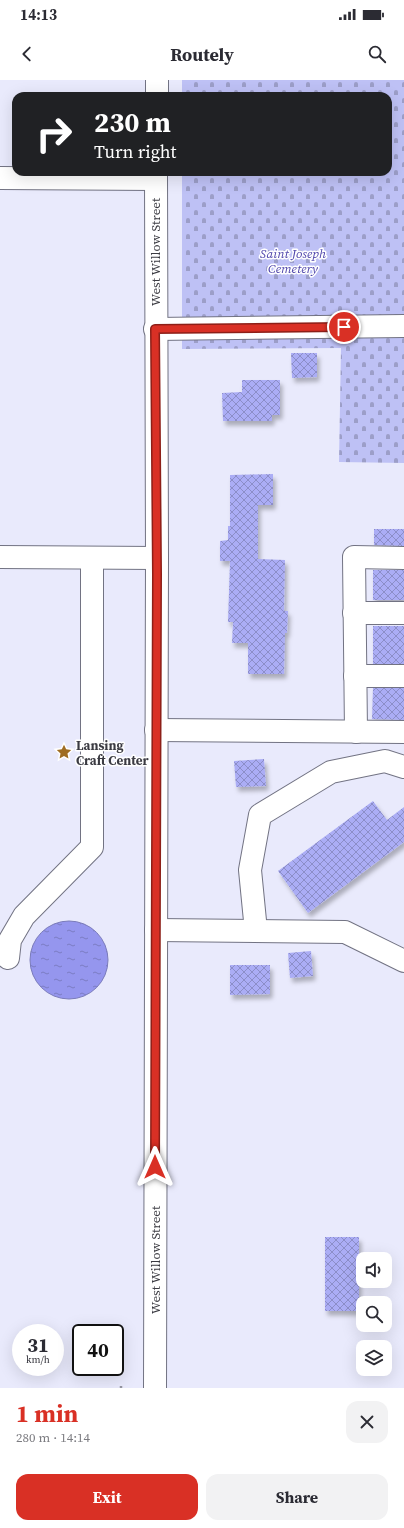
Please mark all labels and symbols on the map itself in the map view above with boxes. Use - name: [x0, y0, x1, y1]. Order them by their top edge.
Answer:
- street label: West Willow Street: [147, 197, 164, 306]
- park label: Saint Joseph Cemetery: [260, 245, 326, 277]
- pin: [327, 310, 361, 344]
- place label: Lansing Craft Center: [76, 737, 150, 769]
- place icon: Lansing Craft Center: [55, 743, 73, 761]
- position arrow: [134, 1146, 176, 1188]
- street label: West Willow Street: [147, 1205, 164, 1314]
- speed limit sign: 40: [72, 1324, 124, 1376]

